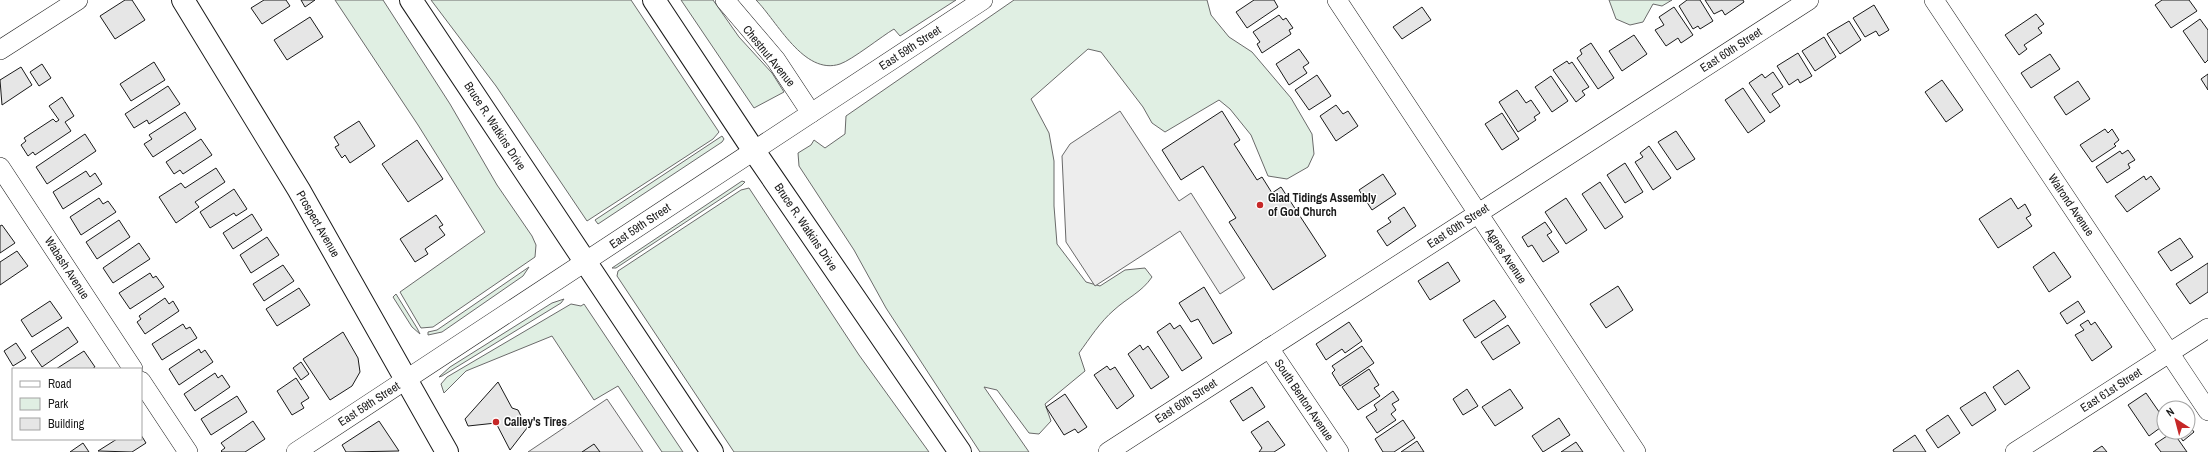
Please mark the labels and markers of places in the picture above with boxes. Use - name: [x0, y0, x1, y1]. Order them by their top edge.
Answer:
- place label: Glad Tidings Assembly of God Church: [1268, 190, 1377, 220]
- marker: Glad Tidings Assembly of God Church: [1255, 200, 1265, 210]
- place label: Calley's Tires: [504, 414, 567, 430]
- marker: Calley's Tires: [491, 417, 501, 427]

